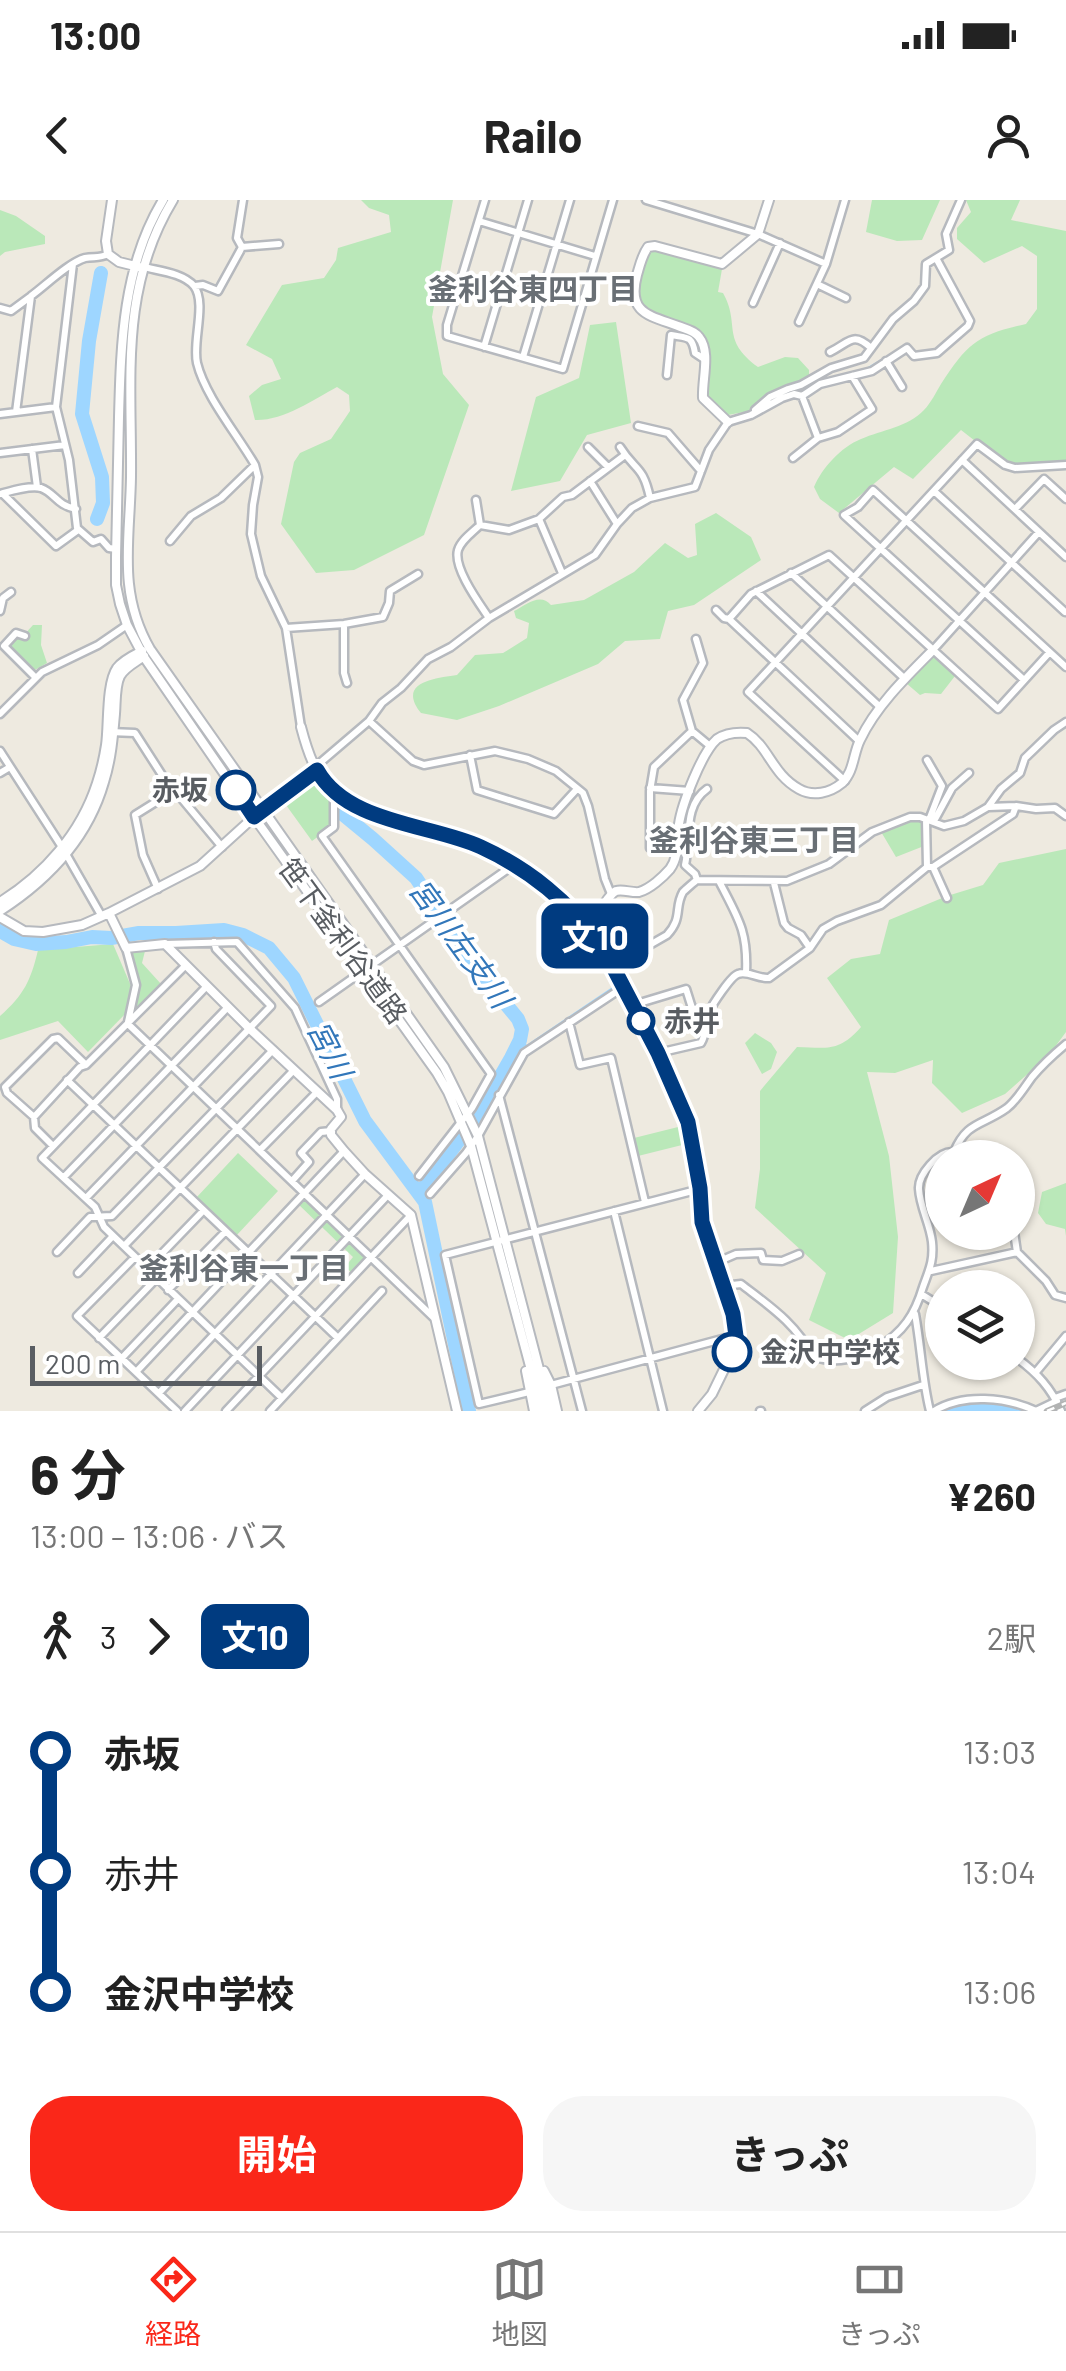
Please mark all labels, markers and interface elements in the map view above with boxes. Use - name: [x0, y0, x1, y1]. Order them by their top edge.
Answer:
- text: 13:00: [50, 12, 141, 58]
- icon: back: [30, 108, 85, 163]
- text: Railo: [484, 108, 582, 162]
- icon: person: [981, 108, 1036, 163]
- district label: 釜利谷東四丁目: [428, 270, 638, 306]
- marker: 赤坂: [217, 771, 255, 809]
- place label: 赤坂: [152, 772, 208, 806]
- district label: 釜利谷東三丁目: [649, 821, 859, 857]
- street label: 笹下釜利谷道路: [272, 851, 415, 1030]
- water label: 宮川左支川: [403, 872, 522, 1017]
- line badge: 文10: [538, 904, 652, 968]
- text: 文10: [561, 915, 629, 957]
- place label: 赤井: [664, 1003, 720, 1037]
- marker: 赤井: [628, 1008, 654, 1034]
- water label: 宮川: [301, 1014, 362, 1087]
- north arrow: [925, 1140, 1035, 1250]
- map controls: [925, 1140, 1035, 1380]
- district label: 釜利谷東一丁目: [139, 1249, 349, 1285]
- button: layers: [925, 1270, 1035, 1380]
- marker: 金沢中学校: [713, 1333, 751, 1371]
- place label: 金沢中学校: [760, 1334, 900, 1368]
- scale bar: [30, 1341, 262, 1386]
- text: 200 m: [45, 1346, 120, 1380]
- text: 6 分: [30, 1440, 126, 1506]
- text: ¥260: [947, 1473, 1036, 1519]
- text: 13:00 – 13:06 · バス: [30, 1516, 289, 1554]
- icon: walk: [30, 1609, 85, 1664]
- icon: forward: [131, 1609, 186, 1664]
- text: 文10: [221, 1615, 289, 1657]
- text: 3: [100, 1617, 116, 1655]
- text: 2駅: [987, 1618, 1036, 1656]
- text: 赤坂: [104, 1730, 180, 1776]
- text: 13:03: [963, 1732, 1036, 1770]
- text: 赤井: [104, 1850, 180, 1896]
- text: 13:04: [962, 1852, 1036, 1890]
- text: 金沢中学校: [104, 1970, 294, 2016]
- text: 13:06: [963, 1972, 1036, 2010]
- button: 開始: [30, 2096, 523, 2211]
- button: きっぷ: [543, 2096, 1036, 2211]
- tab: 経路: [145, 2252, 201, 2352]
- tab: 地図: [492, 2252, 548, 2352]
- tab: きっぷ: [838, 2252, 921, 2352]

